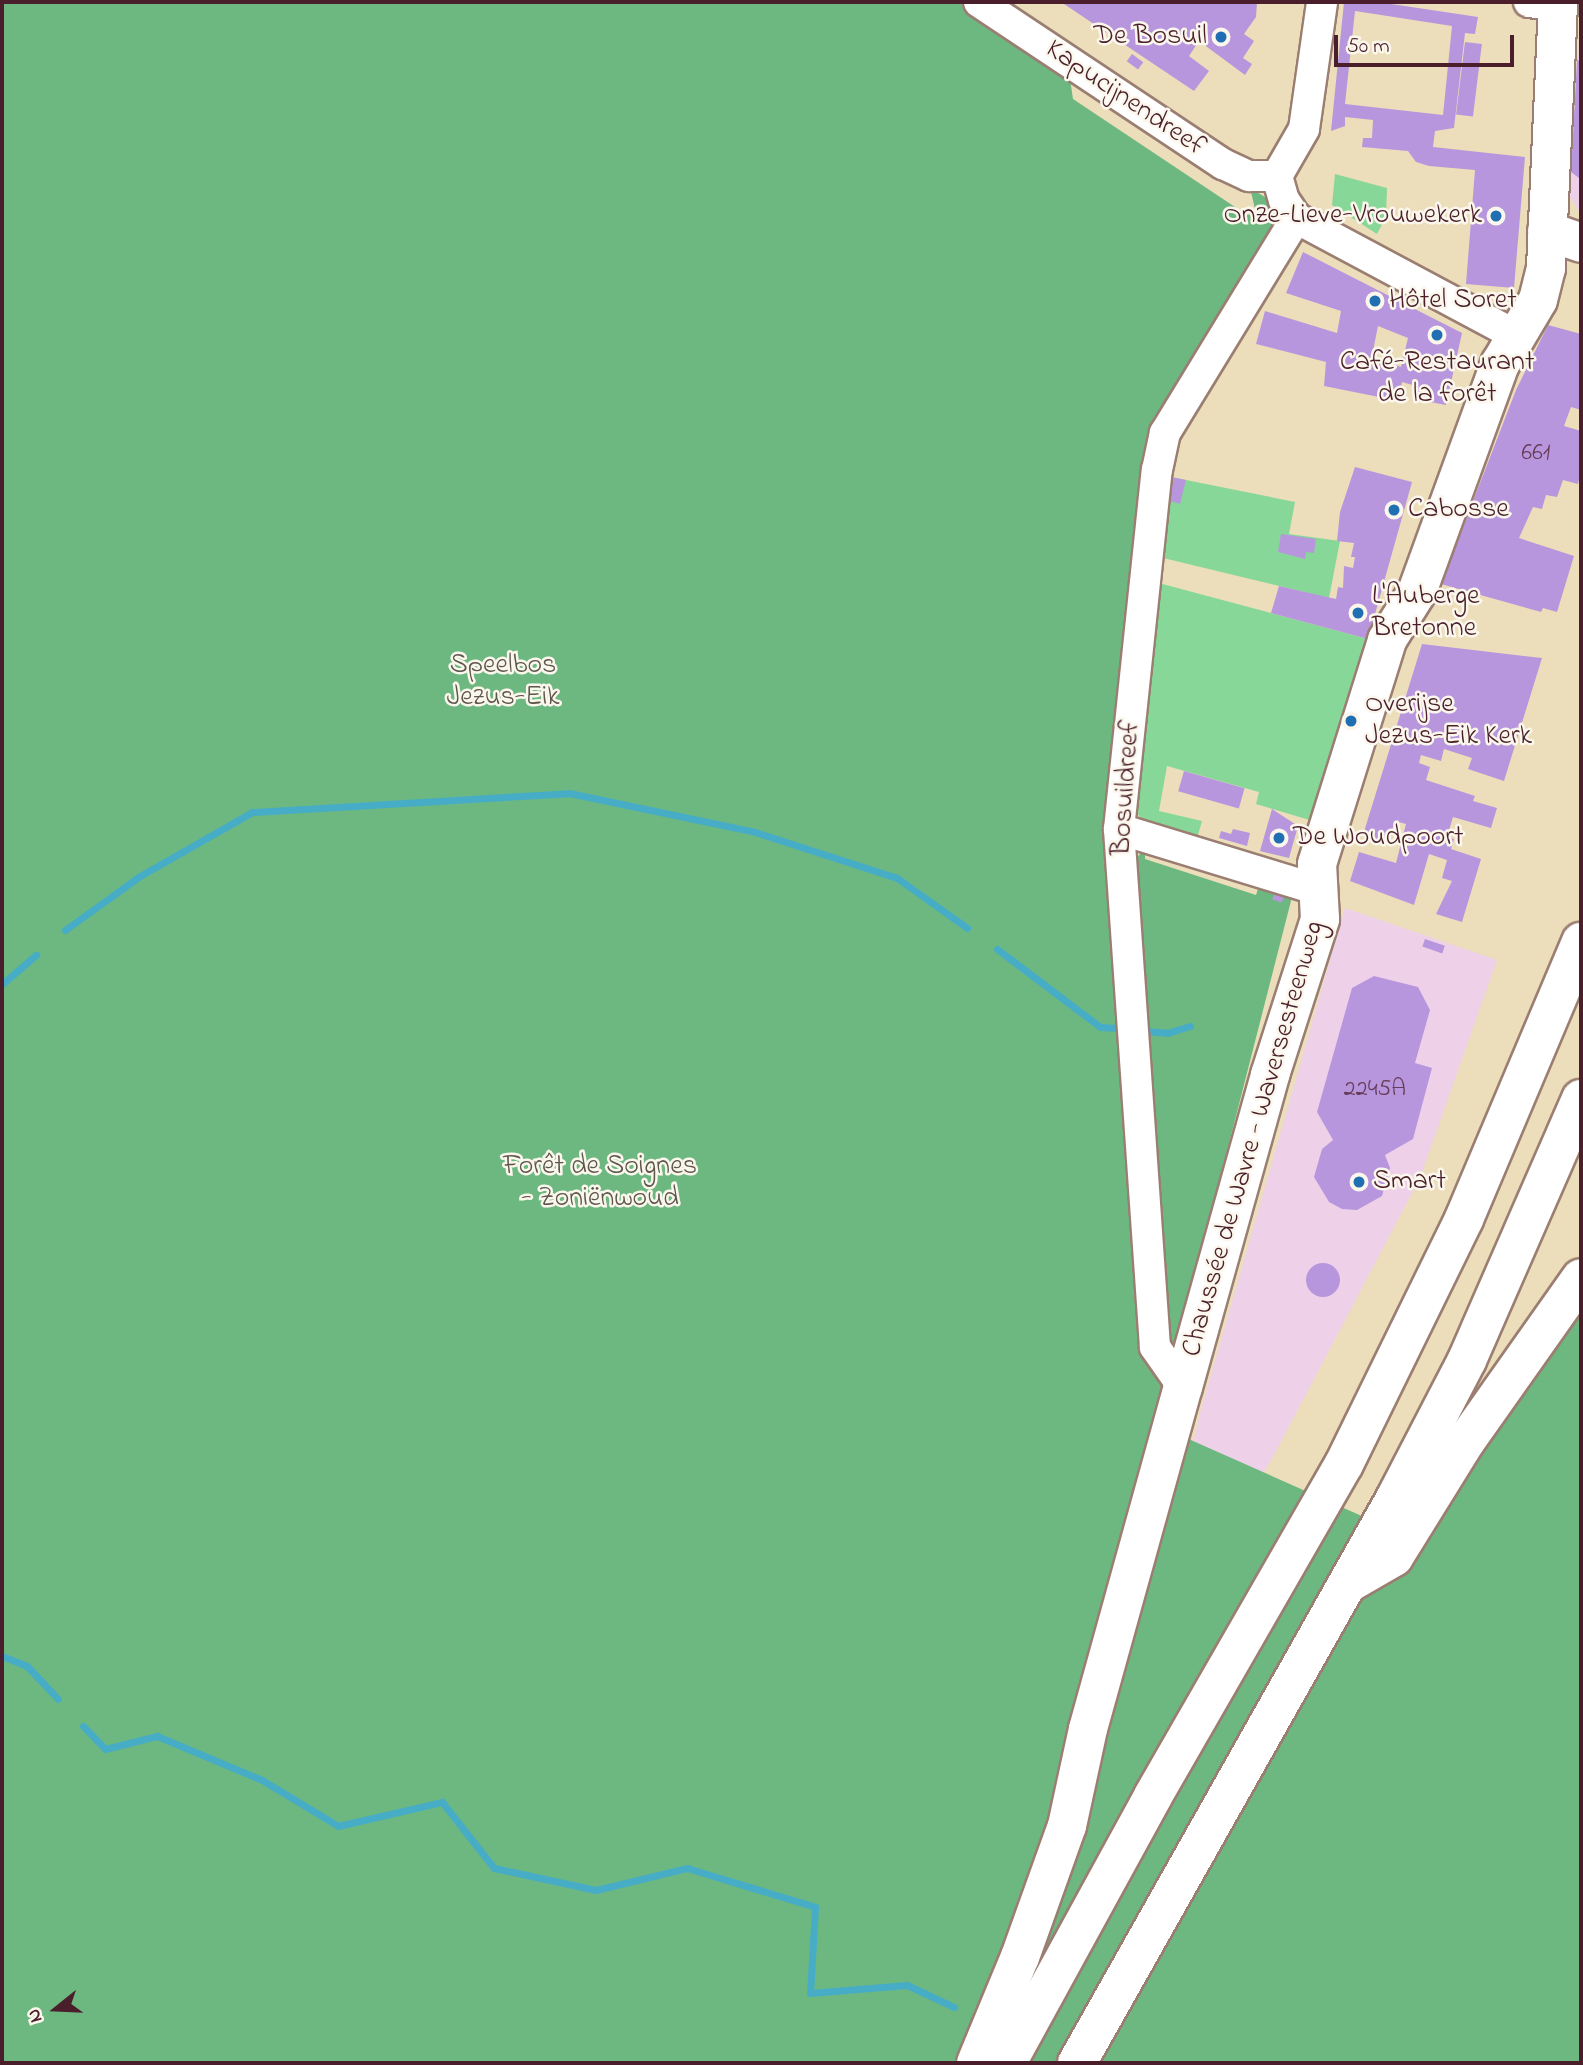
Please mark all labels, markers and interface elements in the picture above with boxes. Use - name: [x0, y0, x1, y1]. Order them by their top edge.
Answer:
- place label: De Bosuil: [1094, 20, 1207, 54]
- scale bar: [1338, 21, 1518, 65]
- marker: De Bosuil: [1213, 29, 1229, 45]
- text: 50 m: [1347, 32, 1390, 62]
- street label: Kapucijnendreef: [1039, 33, 1211, 165]
- place label: Onze-Lieve-Vrouwekerk: [1223, 199, 1482, 233]
- marker: Onze-Lieve-Vrouwekerk: [1488, 208, 1504, 224]
- place label: Hôtel Soret: [1389, 284, 1517, 318]
- marker: Hôtel Soret: [1367, 293, 1383, 309]
- marker: Café-Restaurant de la forêt: [1429, 327, 1445, 343]
- place label: Café-Restaurant de la forêt: [1340, 346, 1534, 412]
- house number: 661: [1522, 440, 1550, 468]
- place label: Cabosse: [1408, 493, 1509, 527]
- marker: Cabosse: [1386, 502, 1402, 518]
- place label: L'Auberge Bretonne: [1372, 580, 1480, 646]
- marker: L'Auberge Bretonne: [1350, 605, 1366, 621]
- park label: Speelbos Jezus-Eik: [447, 649, 559, 715]
- place label: Overijse Jezus-Eik Kerk: [1365, 688, 1532, 754]
- marker: Overijse Jezus-Eik Kerk: [1343, 713, 1359, 729]
- street label: Bosuildreef: [1106, 719, 1148, 857]
- place label: De Woudpoort: [1293, 821, 1463, 855]
- marker: De Woudpoort: [1271, 830, 1287, 846]
- street label: Chaussée de Wavre - Waversesteenweg: [1176, 917, 1332, 1361]
- house number: 2245A: [1344, 1076, 1406, 1104]
- park label: Forêt de Soignes - Zoniënwoud: [503, 1150, 697, 1216]
- place label: Smart: [1373, 1165, 1446, 1199]
- marker: Smart: [1351, 1174, 1367, 1190]
- north arrow: [21, 1974, 91, 2044]
- text: N: [21, 2005, 50, 2026]

